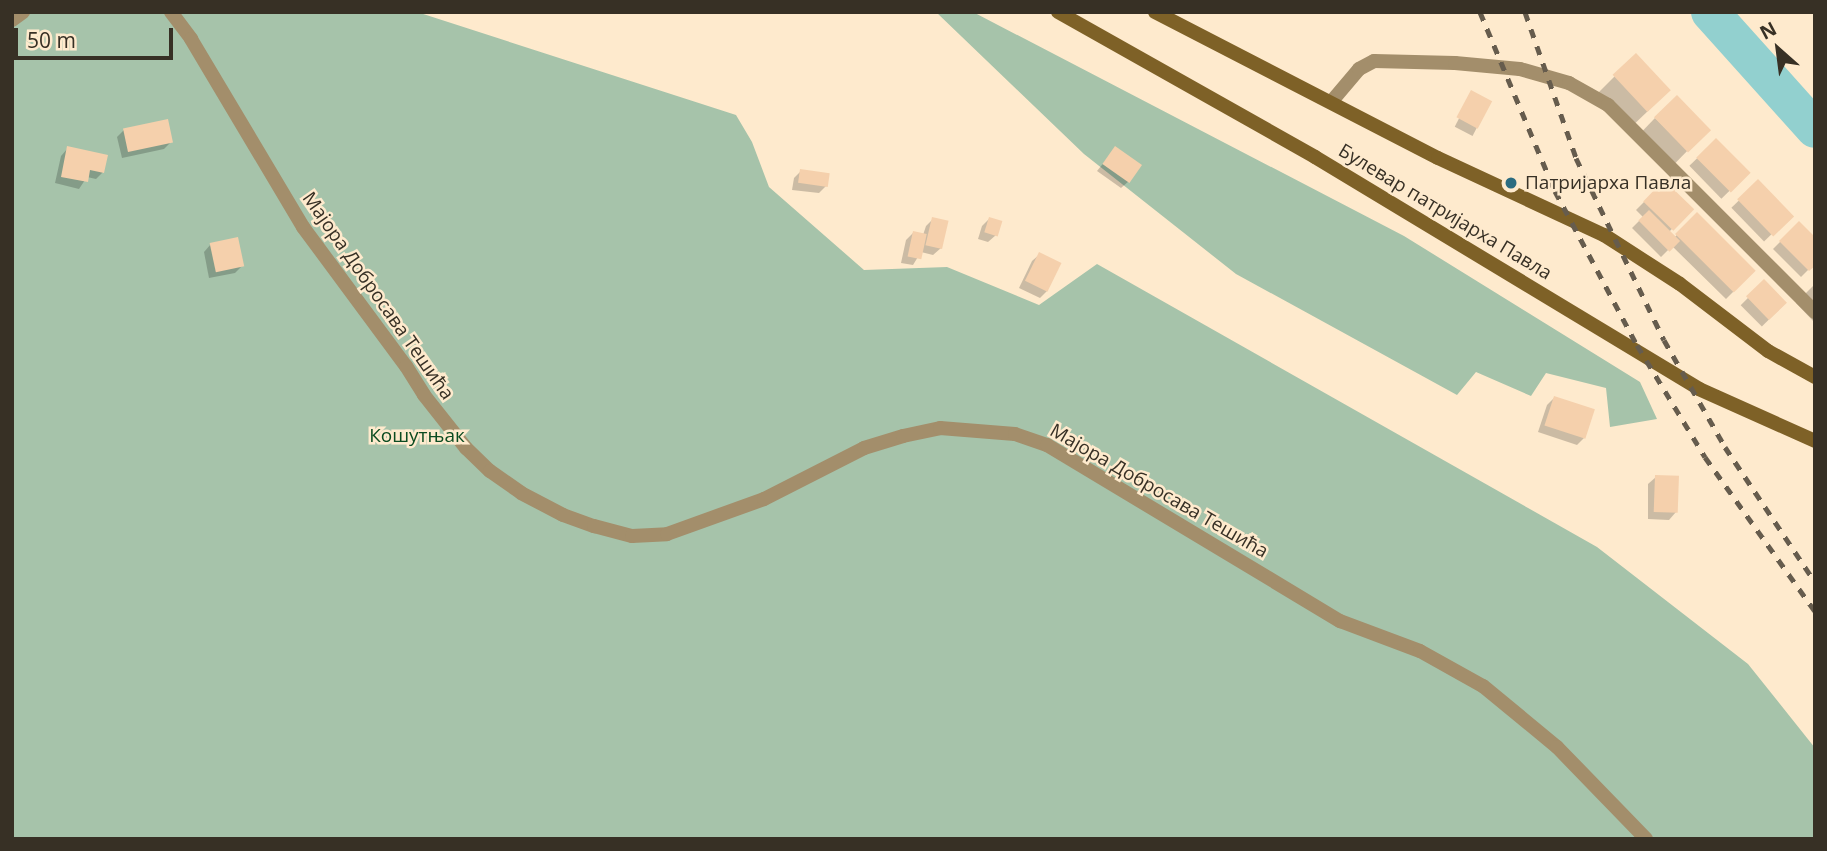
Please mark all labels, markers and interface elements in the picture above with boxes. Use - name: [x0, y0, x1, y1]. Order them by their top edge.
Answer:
- scale bar: [18, 14, 177, 58]
- north arrow: [1743, 14, 1813, 84]
- text: N: [1755, 15, 1781, 46]
- text: 50 m: [27, 26, 76, 54]
- street label: Булевар патријарха Павла: [1334, 139, 1556, 285]
- place label: Патријарха Павла: [1525, 172, 1691, 194]
- marker: Патријарха Павла: [1503, 175, 1519, 191]
- street label: Мајора Добросава Тешића: [297, 188, 459, 404]
- street label: Мајора Добросава Тешића: [1046, 419, 1272, 563]
- park label: Кошутњак: [369, 425, 465, 447]

